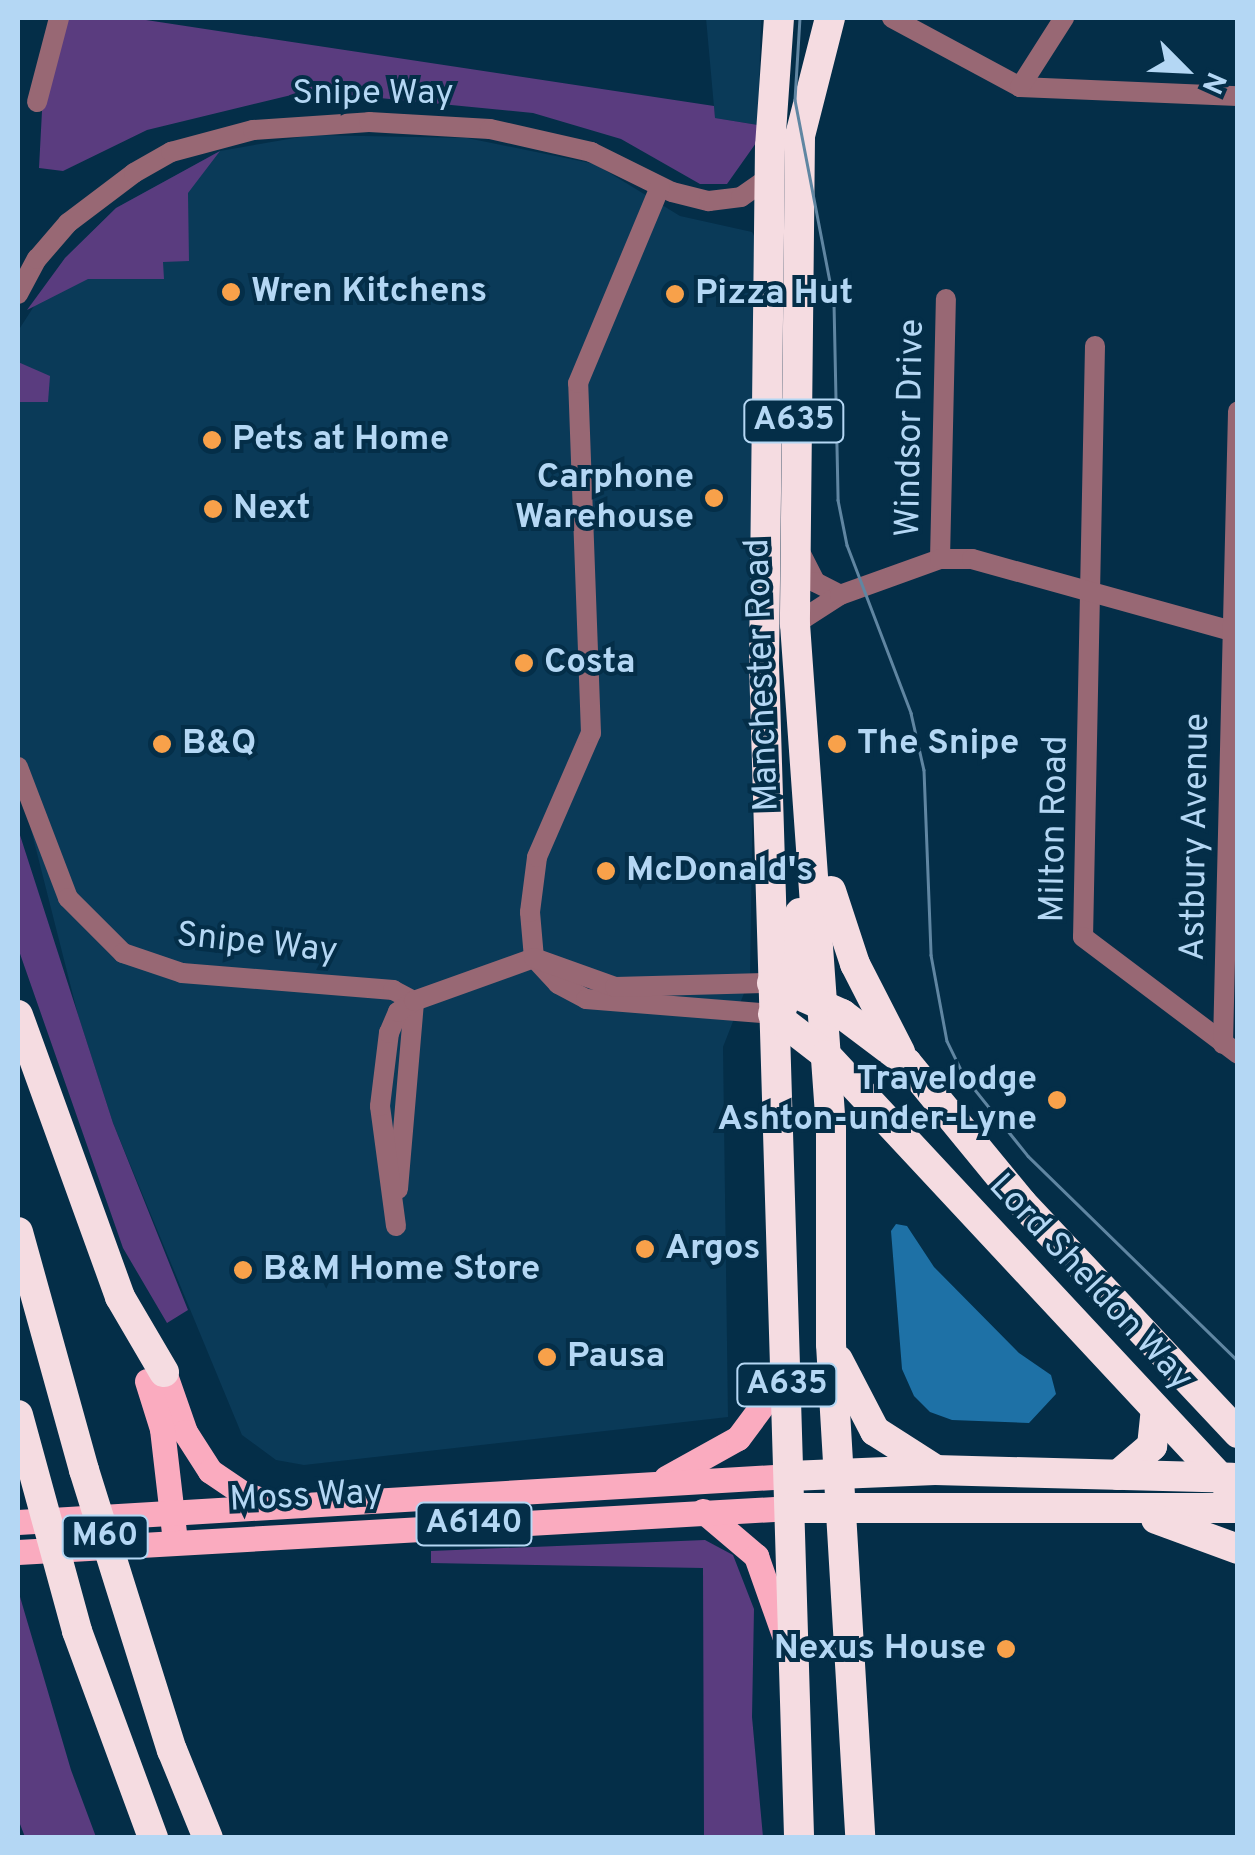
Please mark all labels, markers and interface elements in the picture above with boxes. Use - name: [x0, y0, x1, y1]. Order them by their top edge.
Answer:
- north arrow: [1135, 20, 1235, 120]
- text: N: [1192, 66, 1233, 99]
- street label: Snipe Way: [292, 73, 454, 115]
- place label: Wren Kitchens: [251, 271, 487, 313]
- place label: Pizza Hut: [695, 273, 853, 315]
- marker: Wren Kitchens: [220, 281, 242, 303]
- marker: Pizza Hut: [664, 283, 686, 305]
- street label: Windsor Drive: [888, 318, 934, 538]
- road number: A635: [742, 394, 846, 448]
- place label: Pets at Home: [232, 419, 449, 461]
- marker: Pets at Home: [201, 429, 223, 451]
- place label: Carphone Warehouse: [515, 457, 694, 539]
- marker: Carphone Warehouse: [703, 487, 725, 509]
- place label: Next: [233, 488, 310, 530]
- marker: Next: [202, 498, 224, 520]
- street label: Manchester Road: [737, 538, 789, 812]
- place label: Costa: [544, 642, 635, 684]
- marker: Costa: [513, 652, 535, 674]
- street label: Astbury Avenue: [1173, 712, 1219, 962]
- place label: B&Q: [182, 723, 256, 765]
- place label: The Snipe: [857, 723, 1019, 765]
- marker: B&Q: [151, 733, 173, 755]
- marker: The Snipe: [826, 733, 848, 755]
- street label: Milton Road: [1032, 735, 1078, 923]
- place label: McDonald's: [626, 850, 814, 892]
- marker: McDonald's: [595, 860, 617, 882]
- street label: Snipe Way: [174, 915, 340, 973]
- place label: Travelodge Ashton-under-Lyne: [717, 1059, 1037, 1141]
- marker: Travelodge Ashton-under-Lyne: [1046, 1089, 1068, 1111]
- street label: Lord Sheldon Way: [979, 1166, 1201, 1400]
- place label: Argos: [665, 1228, 760, 1270]
- marker: Argos: [634, 1238, 656, 1260]
- place label: B&M Home Store: [263, 1249, 540, 1291]
- marker: B&M Home Store: [232, 1259, 254, 1281]
- place label: Pausa: [567, 1336, 665, 1378]
- marker: Pausa: [536, 1346, 558, 1368]
- road number: A635: [734, 1358, 840, 1412]
- street label: Moss Way: [228, 1472, 384, 1522]
- road number: A6140: [414, 1497, 534, 1551]
- road number: M60: [60, 1510, 150, 1564]
- place label: Nexus House: [774, 1628, 986, 1670]
- marker: Nexus House: [995, 1638, 1017, 1660]

